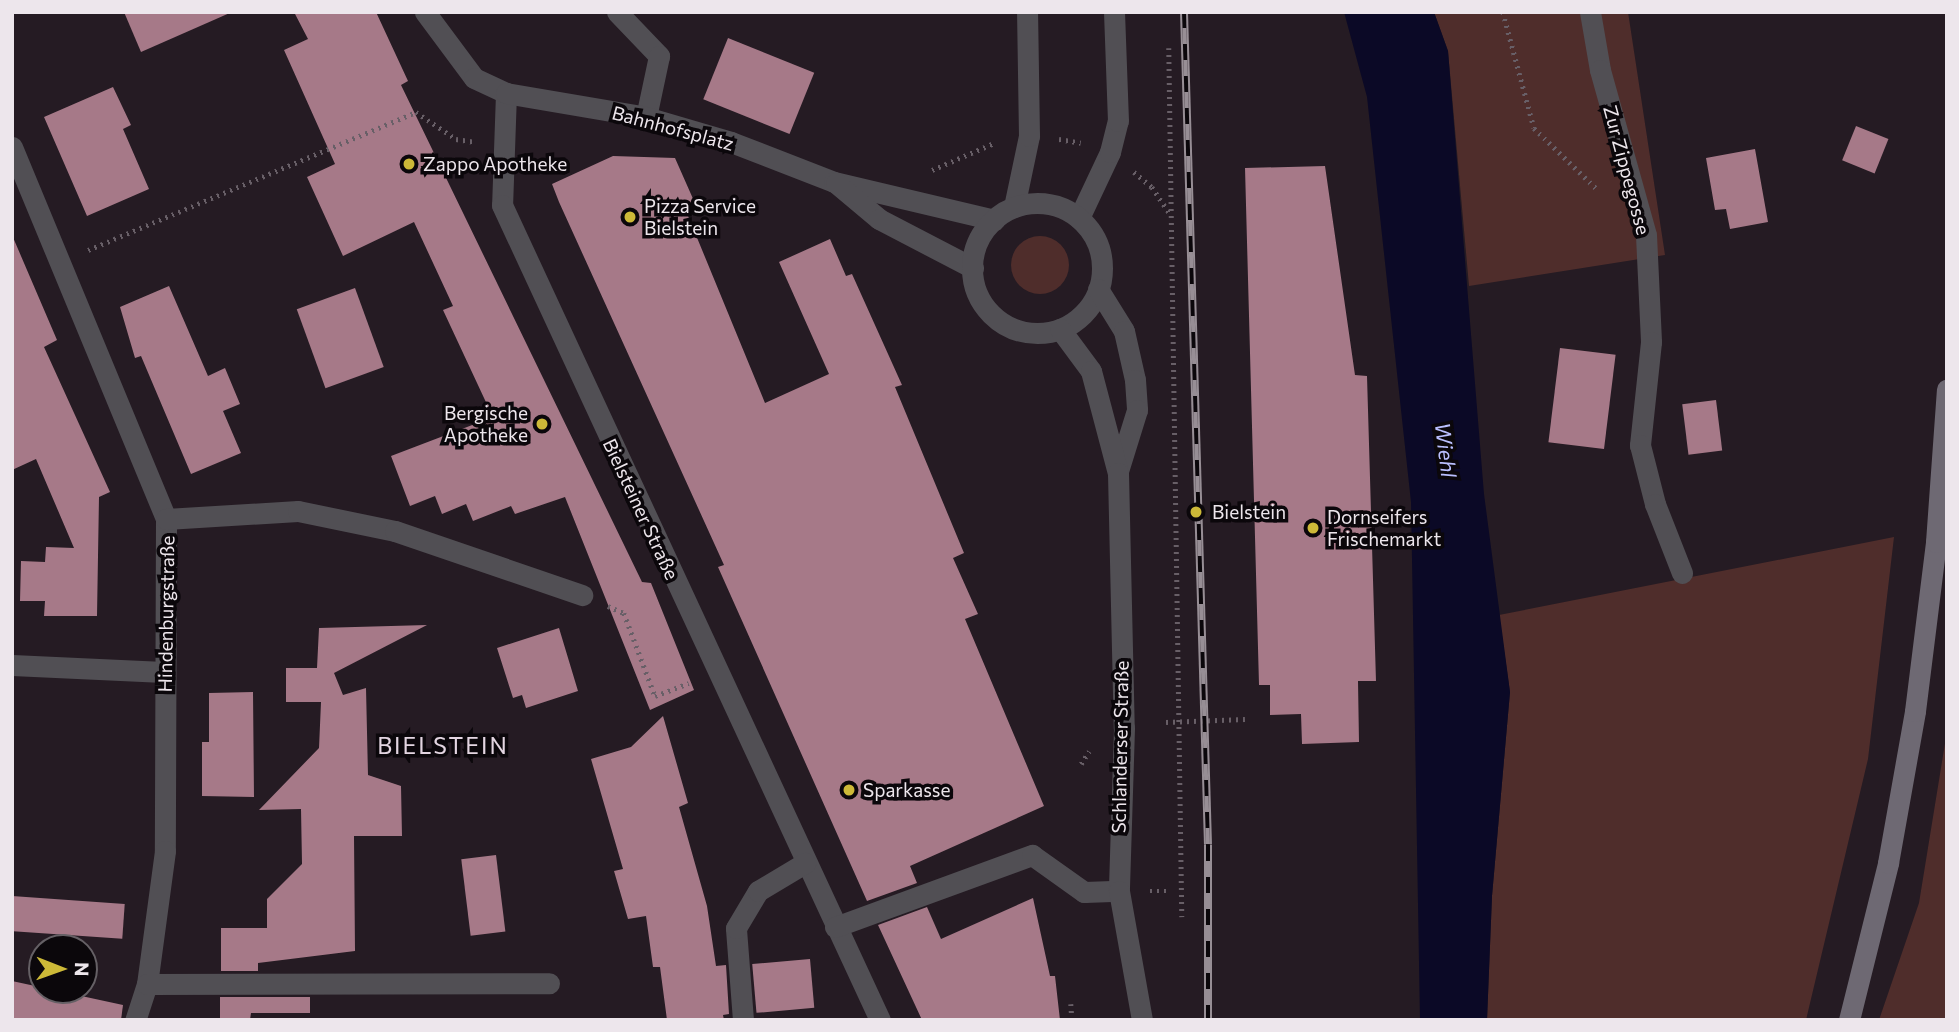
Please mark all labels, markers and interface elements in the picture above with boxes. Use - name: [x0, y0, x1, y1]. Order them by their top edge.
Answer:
- street label: Bahnhofsplatz: [610, 101, 736, 155]
- street label: Zur Zippegosse: [1599, 103, 1655, 237]
- place label: Zappo Apotheke: [423, 153, 567, 175]
- marker: Zappo Apotheke: [401, 156, 417, 172]
- place label: Pizza Service Bielstein: [644, 195, 756, 239]
- marker: Pizza Service Bielstein: [622, 209, 638, 225]
- place label: Bergische Apotheke: [444, 402, 528, 446]
- marker: Bergische Apotheke: [534, 416, 550, 432]
- water label: Wiehl: [1430, 421, 1462, 479]
- street label: Bielsteiner Straße: [598, 435, 684, 583]
- place label: Bielstein: [1212, 501, 1286, 523]
- marker: Bielstein: [1186, 502, 1206, 522]
- place label: Dornseifers Frischemarkt: [1327, 506, 1441, 550]
- marker: Dornseifers Frischemarkt: [1305, 520, 1321, 536]
- street label: Hindenburgstraße: [153, 535, 179, 693]
- street label: Schlanderser Straße: [1107, 660, 1133, 834]
- district label: BIELSTEIN: [378, 731, 508, 759]
- place label: Sparkasse: [863, 779, 950, 801]
- marker: Sparkasse: [841, 782, 857, 798]
- north arrow: [28, 934, 98, 1004]
- text: N: [71, 962, 94, 977]

